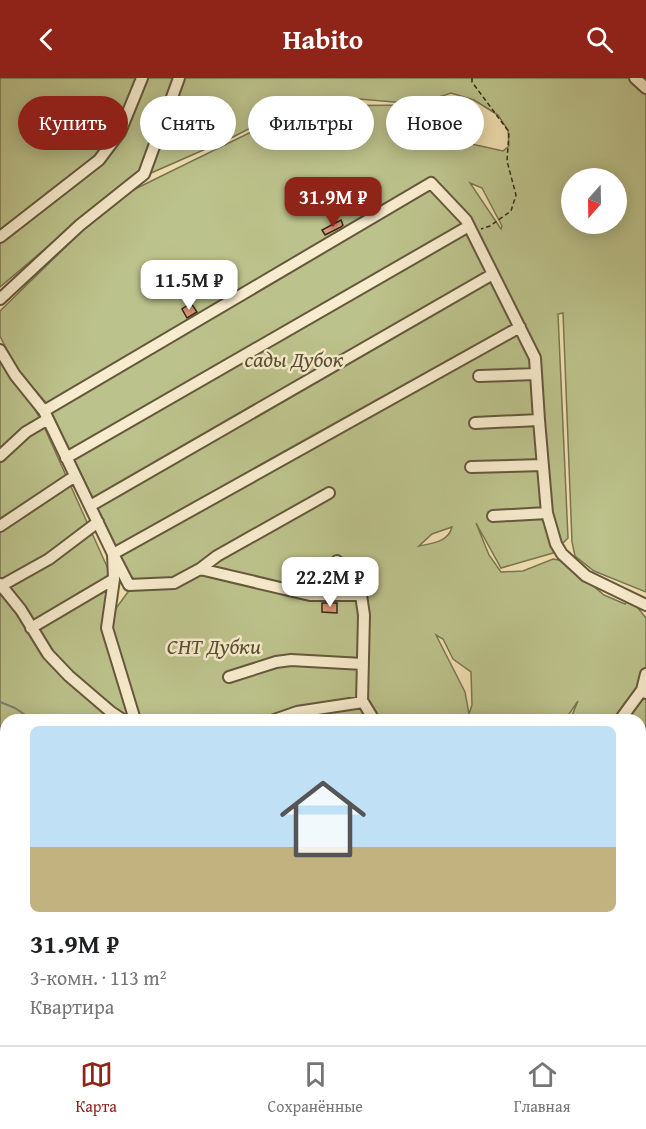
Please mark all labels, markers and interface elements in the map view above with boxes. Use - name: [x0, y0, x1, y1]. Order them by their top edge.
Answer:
- text: Habito: [283, 19, 363, 59]
- icon: back: [30, 23, 63, 56]
- icon: search: [583, 23, 616, 56]
- chip: Купить: [18, 96, 128, 150]
- chip: Снять: [140, 96, 236, 150]
- chip: Фильтры: [248, 96, 374, 150]
- chip: Новое: [386, 96, 484, 150]
- north arrow: [561, 168, 627, 234]
- map controls: [561, 168, 627, 234]
- pin: 31.9M ₽: [278, 177, 388, 228]
- text: 31.9M ₽: [299, 182, 367, 211]
- pin: 11.5M ₽: [134, 260, 244, 311]
- text: 11.5M ₽: [155, 265, 223, 294]
- park label: сады Дубок: [244, 343, 344, 375]
- pin: 22.2M ₽: [275, 557, 385, 608]
- text: 22.2M ₽: [296, 562, 364, 591]
- park label: СНТ Дубки: [167, 630, 261, 662]
- icon: home: [269, 765, 377, 873]
- text: 31.9M ₽: [30, 924, 119, 963]
- text: 3-комн. · 113 m²: [30, 963, 166, 992]
- text: Квартира: [30, 992, 114, 1021]
- tab: Карта: [75, 1058, 117, 1118]
- tab: Сохранённые: [268, 1058, 363, 1118]
- tab: Главная: [514, 1058, 571, 1118]

